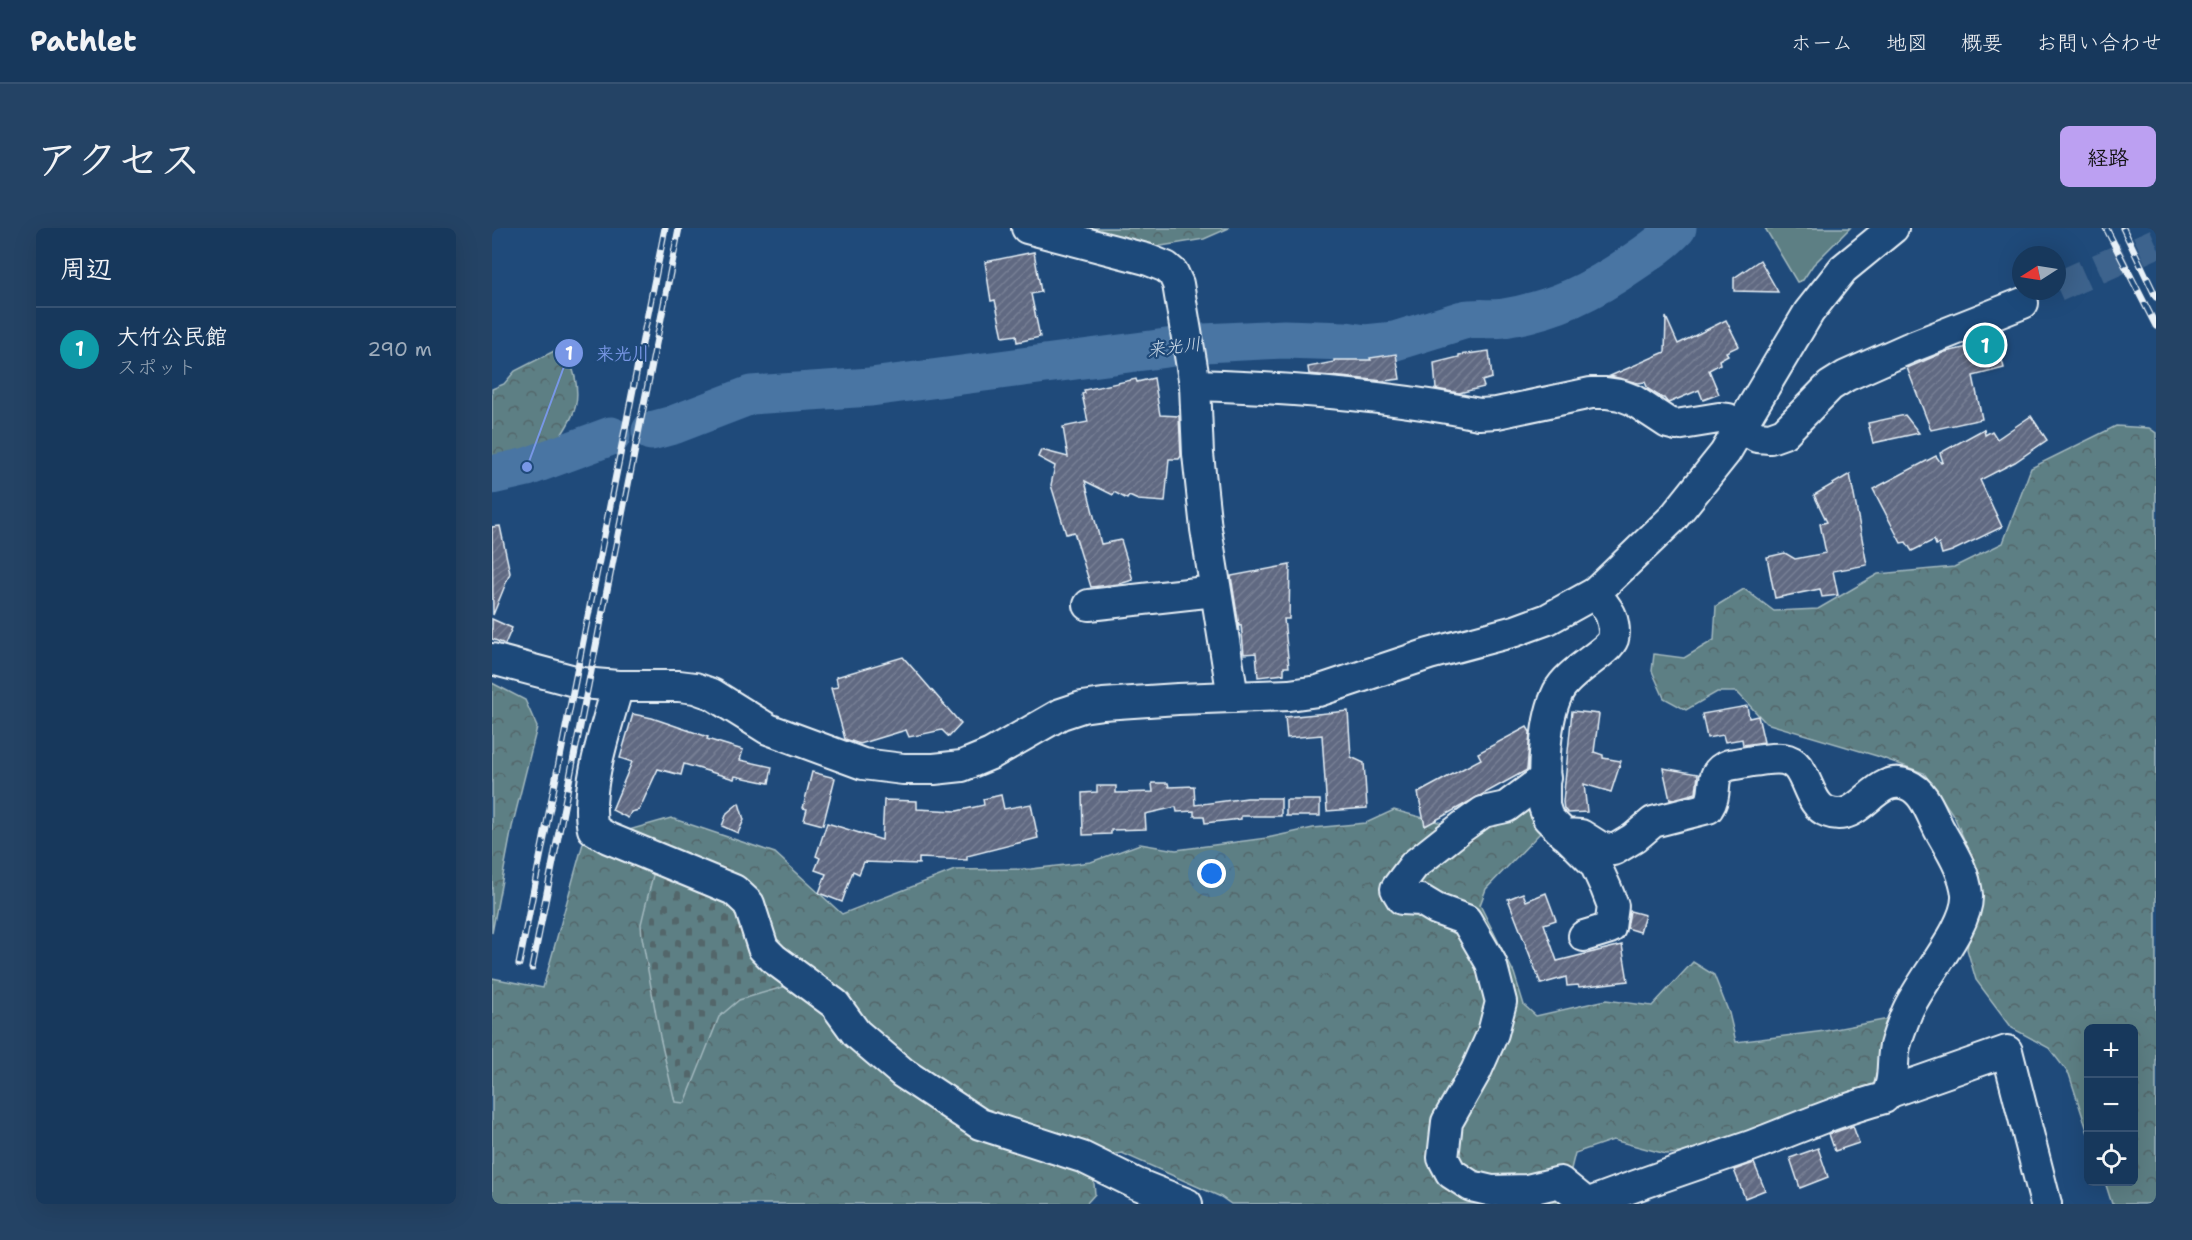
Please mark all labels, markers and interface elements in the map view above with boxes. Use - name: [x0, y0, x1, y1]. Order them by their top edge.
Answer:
- text: Pathlet: [30, 22, 137, 60]
- text: ホーム: [1791, 29, 1853, 57]
- text: 地図: [1886, 29, 1928, 57]
- text: 概要: [1961, 29, 2003, 57]
- text: お問い合わせ: [2036, 29, 2162, 57]
- button: 経路: [2060, 126, 2156, 187]
- text: アクセス: [36, 131, 201, 187]
- north arrow: [2012, 246, 2066, 300]
- text: 周辺: [60, 251, 112, 286]
- text: 大竹公民館: [117, 322, 227, 351]
- pin: 1: [1966, 322, 2004, 368]
- water label: 来光川: [1146, 332, 1202, 362]
- callout: 来光川: [554, 335, 662, 371]
- text: 1: [75, 336, 84, 362]
- text: 290 m: [367, 336, 432, 362]
- text: 1: [565, 342, 573, 366]
- text: 来光川: [596, 342, 650, 366]
- text: スポット: [117, 354, 197, 380]
- your location: [1197, 859, 1226, 888]
- map controls: [2084, 1024, 2138, 1186]
- button: +: [2084, 1024, 2138, 1078]
- button: −: [2084, 1078, 2138, 1132]
- button: locate: [2084, 1132, 2138, 1186]

